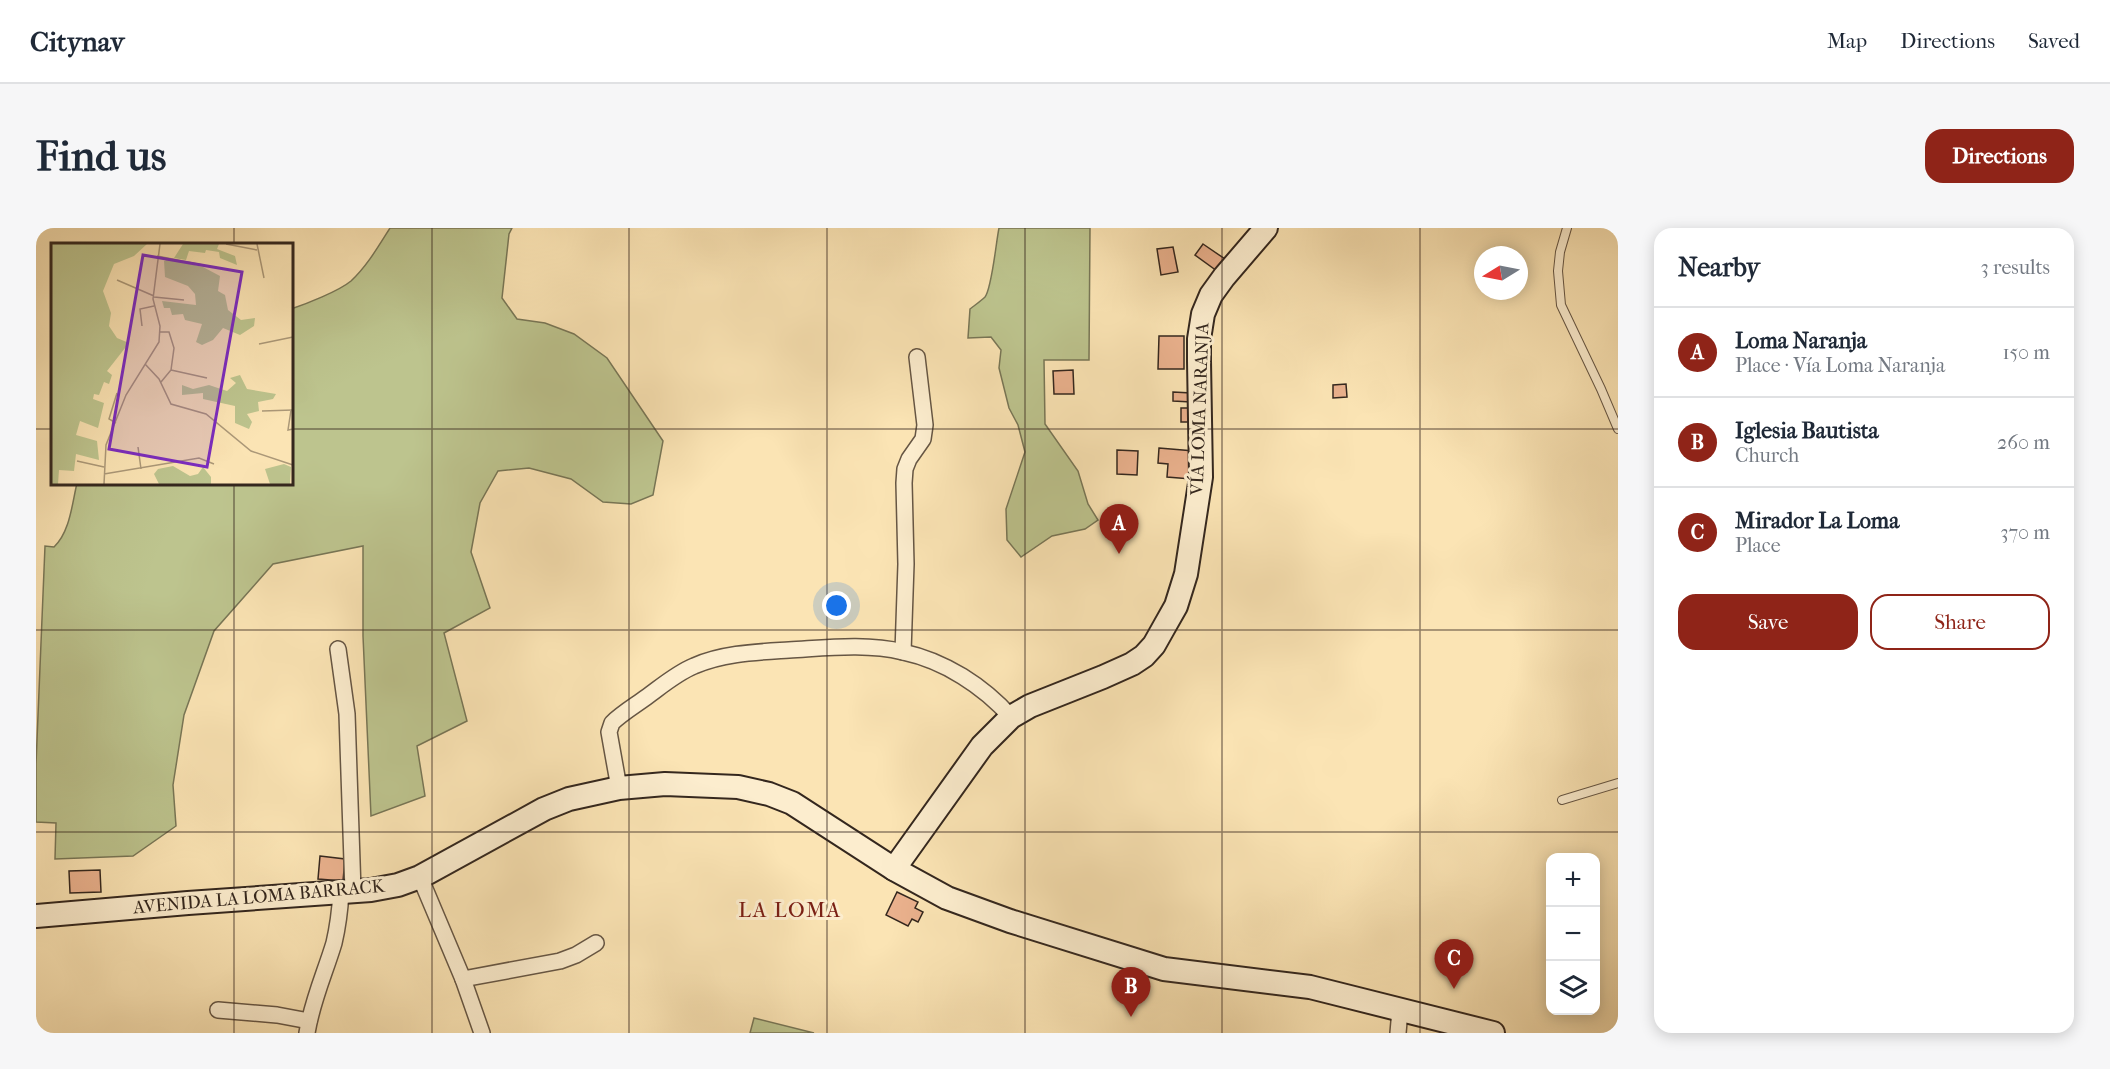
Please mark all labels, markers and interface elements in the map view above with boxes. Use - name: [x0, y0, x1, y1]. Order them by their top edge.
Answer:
- text: Citynav: [30, 25, 124, 58]
- text: Map: [1827, 29, 1867, 53]
- text: Directions: [1900, 29, 1995, 53]
- text: Saved: [2028, 29, 2080, 53]
- button: Directions: [1925, 129, 2074, 183]
- text: Find us: [36, 132, 166, 181]
- inset map: [51, 243, 292, 484]
- north arrow: [1474, 246, 1528, 300]
- text: Nearby: [1678, 252, 1760, 283]
- text: 3 results: [1981, 256, 2050, 279]
- street label: VÍA LOMA NARANJA: [1185, 322, 1214, 497]
- text: Loma Naranja: [1735, 328, 1867, 354]
- text: A: [1691, 341, 1704, 364]
- text: 150 m: [2002, 341, 2050, 364]
- text: Place · Vía Loma Naranja: [1735, 354, 1945, 377]
- text: Iglesia Bautista: [1735, 418, 1879, 444]
- text: B: [1691, 431, 1704, 454]
- text: 260 m: [1997, 431, 2050, 454]
- text: Church: [1735, 444, 1799, 467]
- pin: A: [1100, 504, 1138, 554]
- text: Mirador La Loma: [1735, 508, 1899, 534]
- text: C: [1691, 521, 1704, 544]
- text: 370 m: [2000, 521, 2050, 544]
- text: Place: [1735, 534, 1781, 557]
- your location: [822, 591, 851, 620]
- button: Save: [1678, 594, 1858, 650]
- button: Share: [1870, 594, 2050, 650]
- map controls: [1546, 853, 1600, 1015]
- button: +: [1546, 853, 1600, 907]
- street label: AVENIDA LA LOMA BARRACK: [131, 875, 386, 919]
- district label: LA LOMA: [738, 898, 842, 922]
- button: −: [1546, 907, 1600, 961]
- pin: C: [1434, 940, 1474, 989]
- button: layers: [1546, 961, 1600, 1015]
- pin: B: [1112, 968, 1150, 1017]

